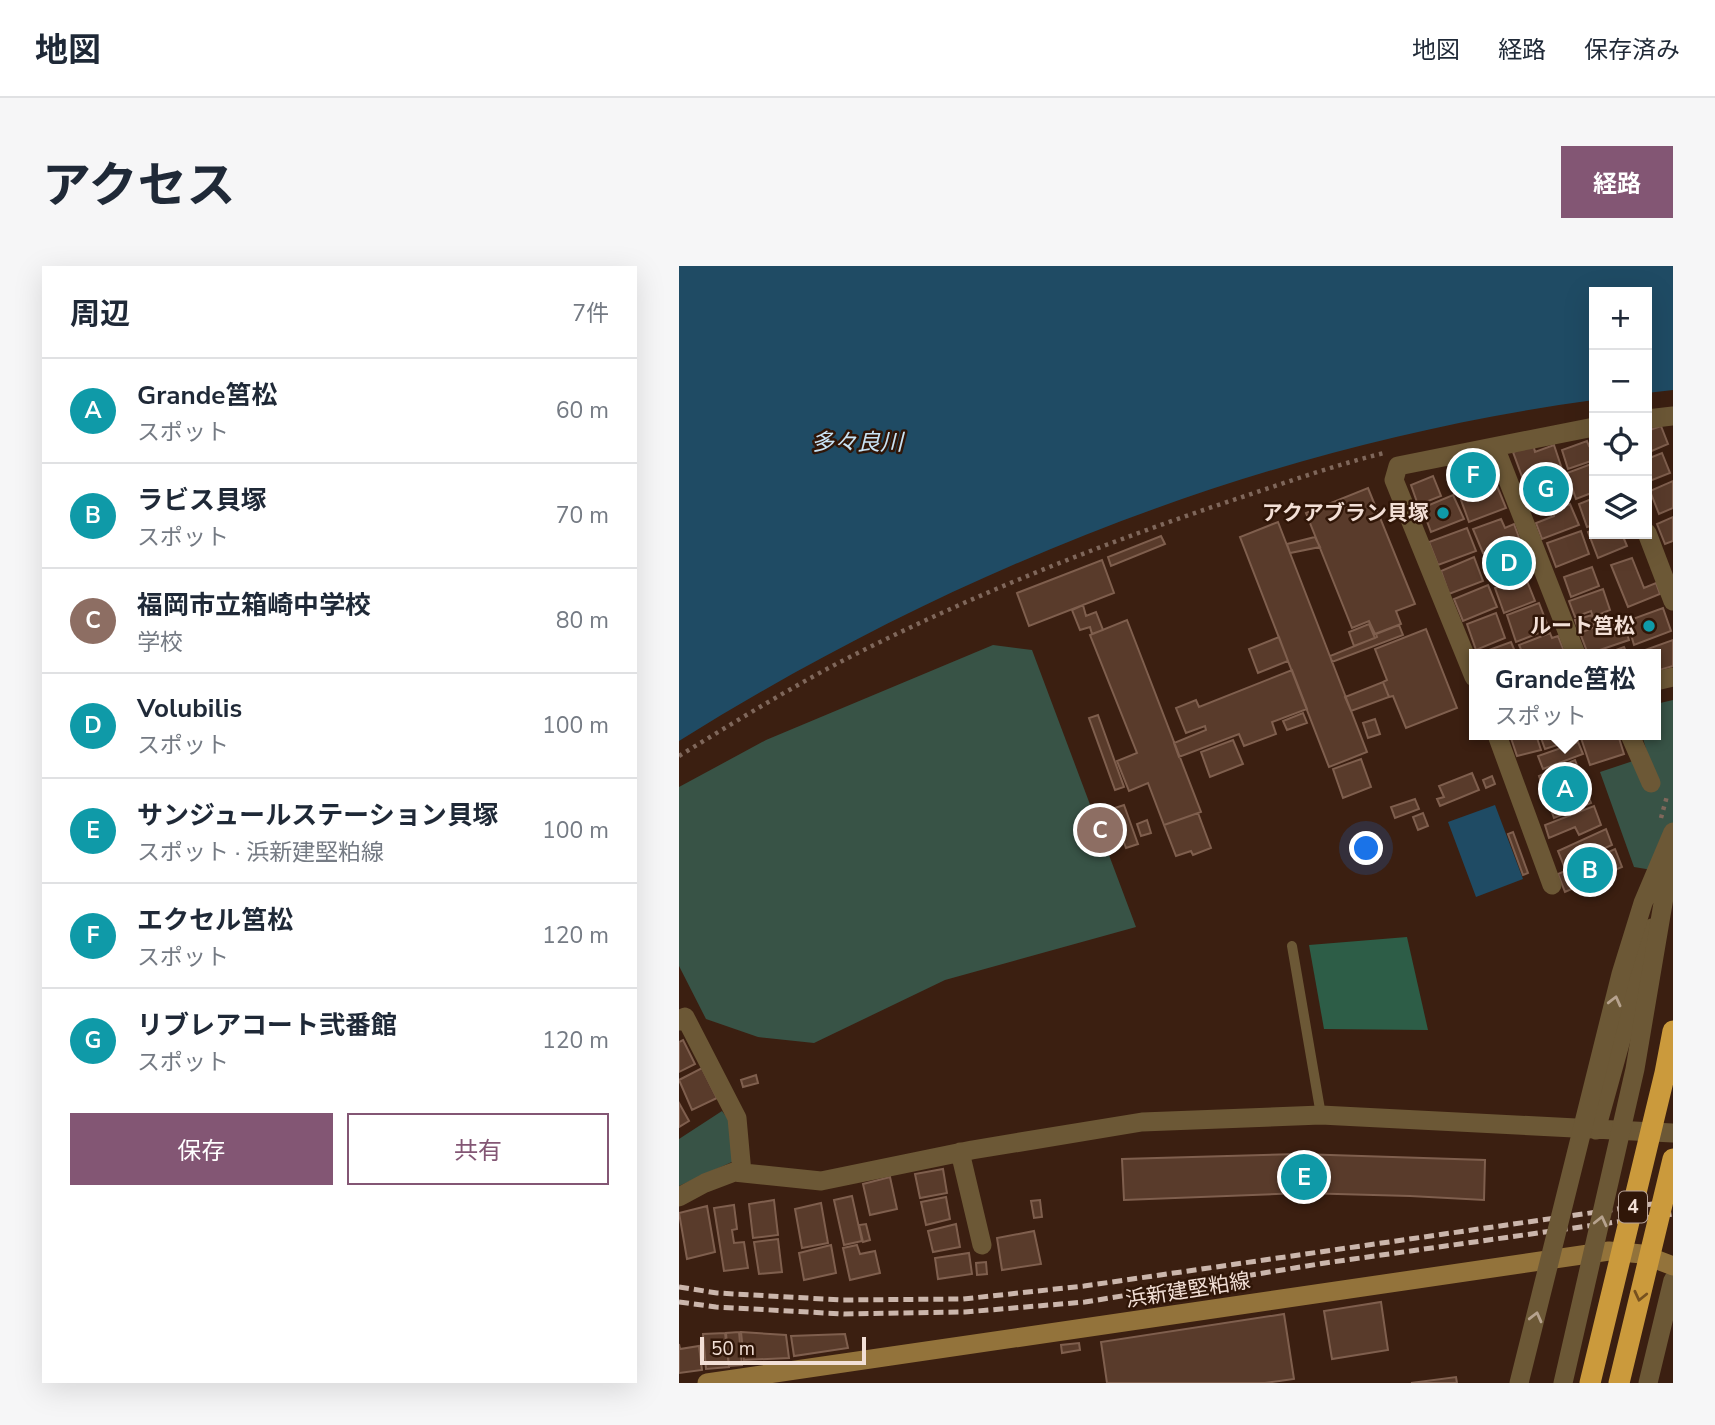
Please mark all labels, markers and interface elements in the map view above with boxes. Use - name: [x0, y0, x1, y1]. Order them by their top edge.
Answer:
- text: 地図: [35, 28, 101, 73]
- text: 地図: [1412, 34, 1460, 66]
- text: 経路: [1498, 34, 1546, 66]
- text: 保存済み: [1584, 34, 1680, 66]
- button: 経路: [1561, 146, 1673, 218]
- text: アクセス: [42, 152, 236, 219]
- map controls: [1589, 287, 1652, 539]
- button: +: [1589, 287, 1652, 350]
- text: 周辺: [70, 294, 130, 335]
- text: 7件: [572, 298, 609, 329]
- button: −: [1589, 350, 1652, 413]
- text: Grande筥松: [137, 378, 277, 413]
- text: A: [84, 395, 102, 426]
- text: 60 m: [556, 395, 609, 426]
- button: locate: [1589, 413, 1652, 476]
- text: スポット: [137, 417, 229, 448]
- water label: 多々良川: [811, 427, 906, 458]
- pin: F: [1450, 449, 1496, 501]
- pin: G: [1523, 463, 1569, 515]
- button: layers: [1589, 476, 1652, 539]
- text: ラビス貝塚: [137, 483, 267, 518]
- place label: アクアブラン貝塚: [1262, 499, 1429, 527]
- text: B: [85, 500, 101, 531]
- text: 70 m: [556, 500, 609, 531]
- marker: アクアブラン貝塚: [1435, 505, 1451, 521]
- text: スポット: [137, 522, 229, 553]
- pin: D: [1486, 537, 1532, 589]
- text: 福岡市立箱崎中学校: [137, 588, 371, 623]
- text: C: [85, 605, 101, 636]
- text: 80 m: [556, 605, 609, 636]
- place label: ルート筥松: [1530, 612, 1635, 640]
- marker: ルート筥松: [1641, 618, 1657, 634]
- text: 学校: [137, 627, 183, 658]
- popup: [1469, 649, 1661, 740]
- text: Grande筥松: [1495, 662, 1635, 697]
- text: Volubilis: [137, 691, 242, 726]
- text: スポット: [1495, 701, 1587, 732]
- text: D: [84, 710, 102, 741]
- text: 100 m: [542, 710, 609, 741]
- text: スポット: [137, 730, 229, 761]
- pin: A: [1542, 763, 1588, 815]
- text: サンジュールステーション貝塚: [137, 798, 499, 833]
- pin: C: [1077, 804, 1123, 856]
- text: E: [86, 815, 100, 846]
- text: 100 m: [542, 815, 609, 846]
- your location: [1349, 831, 1383, 865]
- text: スポット · 浜新建堅粕線: [137, 837, 384, 868]
- pin: B: [1567, 844, 1613, 896]
- text: エクセル筥松: [137, 903, 293, 938]
- text: F: [87, 920, 99, 951]
- text: 120 m: [542, 920, 609, 951]
- text: スポット: [137, 942, 229, 973]
- one-way arrow: [1607, 995, 1621, 1007]
- text: リブレアコート弐番館: [137, 1008, 397, 1043]
- text: G: [85, 1025, 101, 1056]
- text: 120 m: [542, 1025, 609, 1056]
- text: スポット: [137, 1047, 229, 1078]
- button: 保存: [70, 1113, 333, 1185]
- button: 共有: [347, 1113, 609, 1185]
- pin: E: [1281, 1151, 1327, 1203]
- road number: 4: [1619, 1191, 1647, 1222]
- one-way arrow: [1593, 1215, 1607, 1227]
- street label: 浜新建堅粕線: [1124, 1266, 1252, 1314]
- one-way arrow: [1634, 1290, 1648, 1302]
- one-way arrow: [1528, 1311, 1542, 1323]
- scale bar: [700, 1334, 866, 1366]
- text: 50 m: [711, 1336, 755, 1362]

